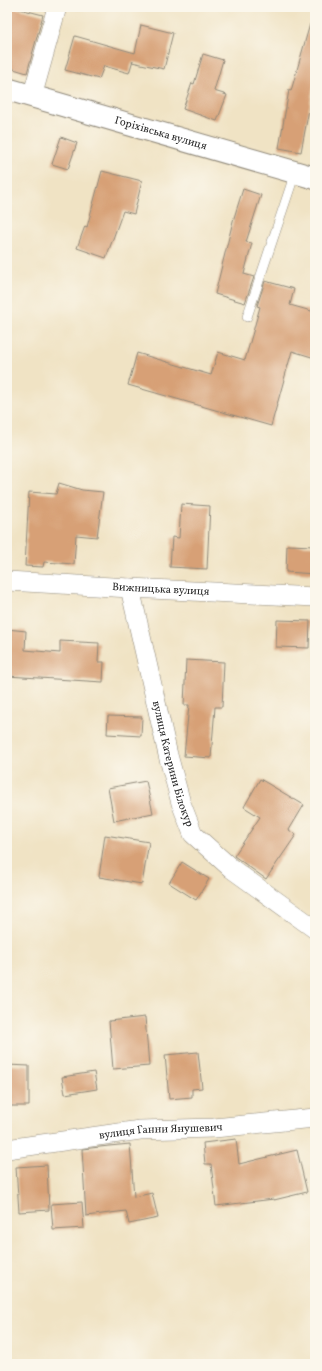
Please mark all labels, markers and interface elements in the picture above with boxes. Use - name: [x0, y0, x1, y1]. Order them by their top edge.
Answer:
- street label: Горіхівська вулиця: [113, 113, 209, 154]
- street label: Вижницька вулиця: [112, 579, 210, 599]
- street label: вулиця Катерини Білокур: [148, 699, 197, 829]
- street label: вулиця Ганни Янушевич: [98, 1120, 223, 1143]

